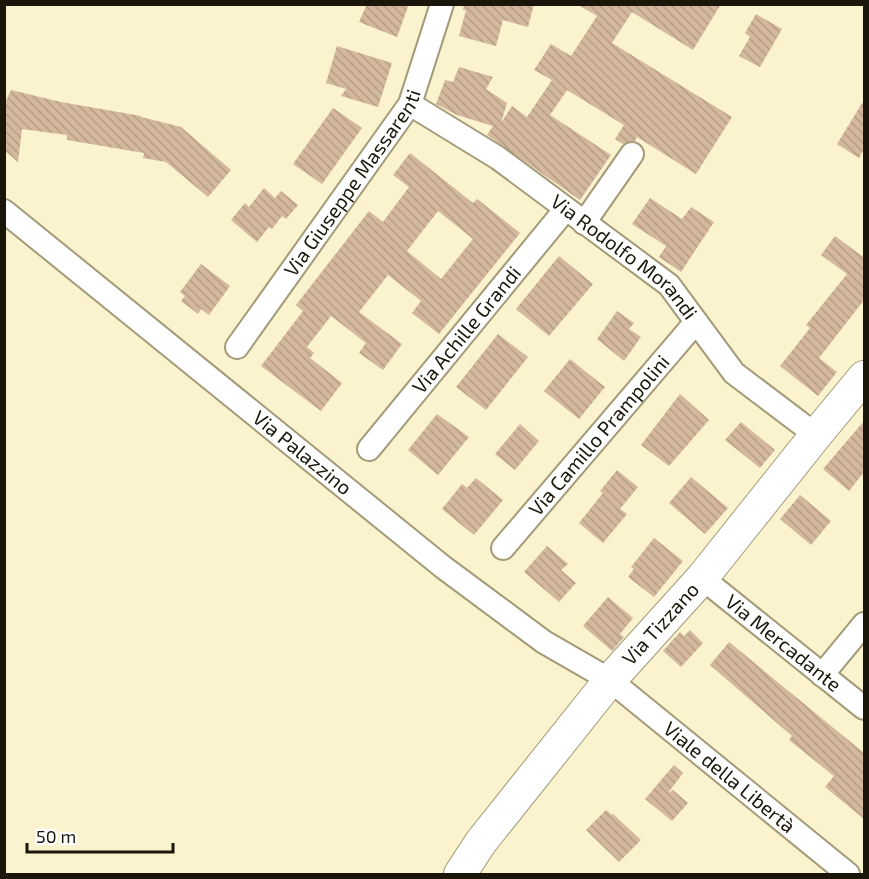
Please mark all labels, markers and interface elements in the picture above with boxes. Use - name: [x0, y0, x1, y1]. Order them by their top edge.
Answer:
- street label: Via Giuseppe Massarenti: [278, 86, 425, 281]
- street label: Via Rodolfo Morandi: [547, 188, 703, 324]
- street label: Via Achille Grandi: [407, 261, 525, 398]
- street label: Via Camillo Prampolini: [523, 349, 674, 520]
- street label: Via Palazzino: [248, 405, 357, 499]
- street label: Via Tizzano: [616, 577, 703, 669]
- street label: Via Mercadante: [721, 589, 847, 696]
- street label: Viale della Libertà: [659, 716, 801, 837]
- scale bar: [27, 816, 172, 854]
- text: 50 m: [36, 825, 76, 847]

